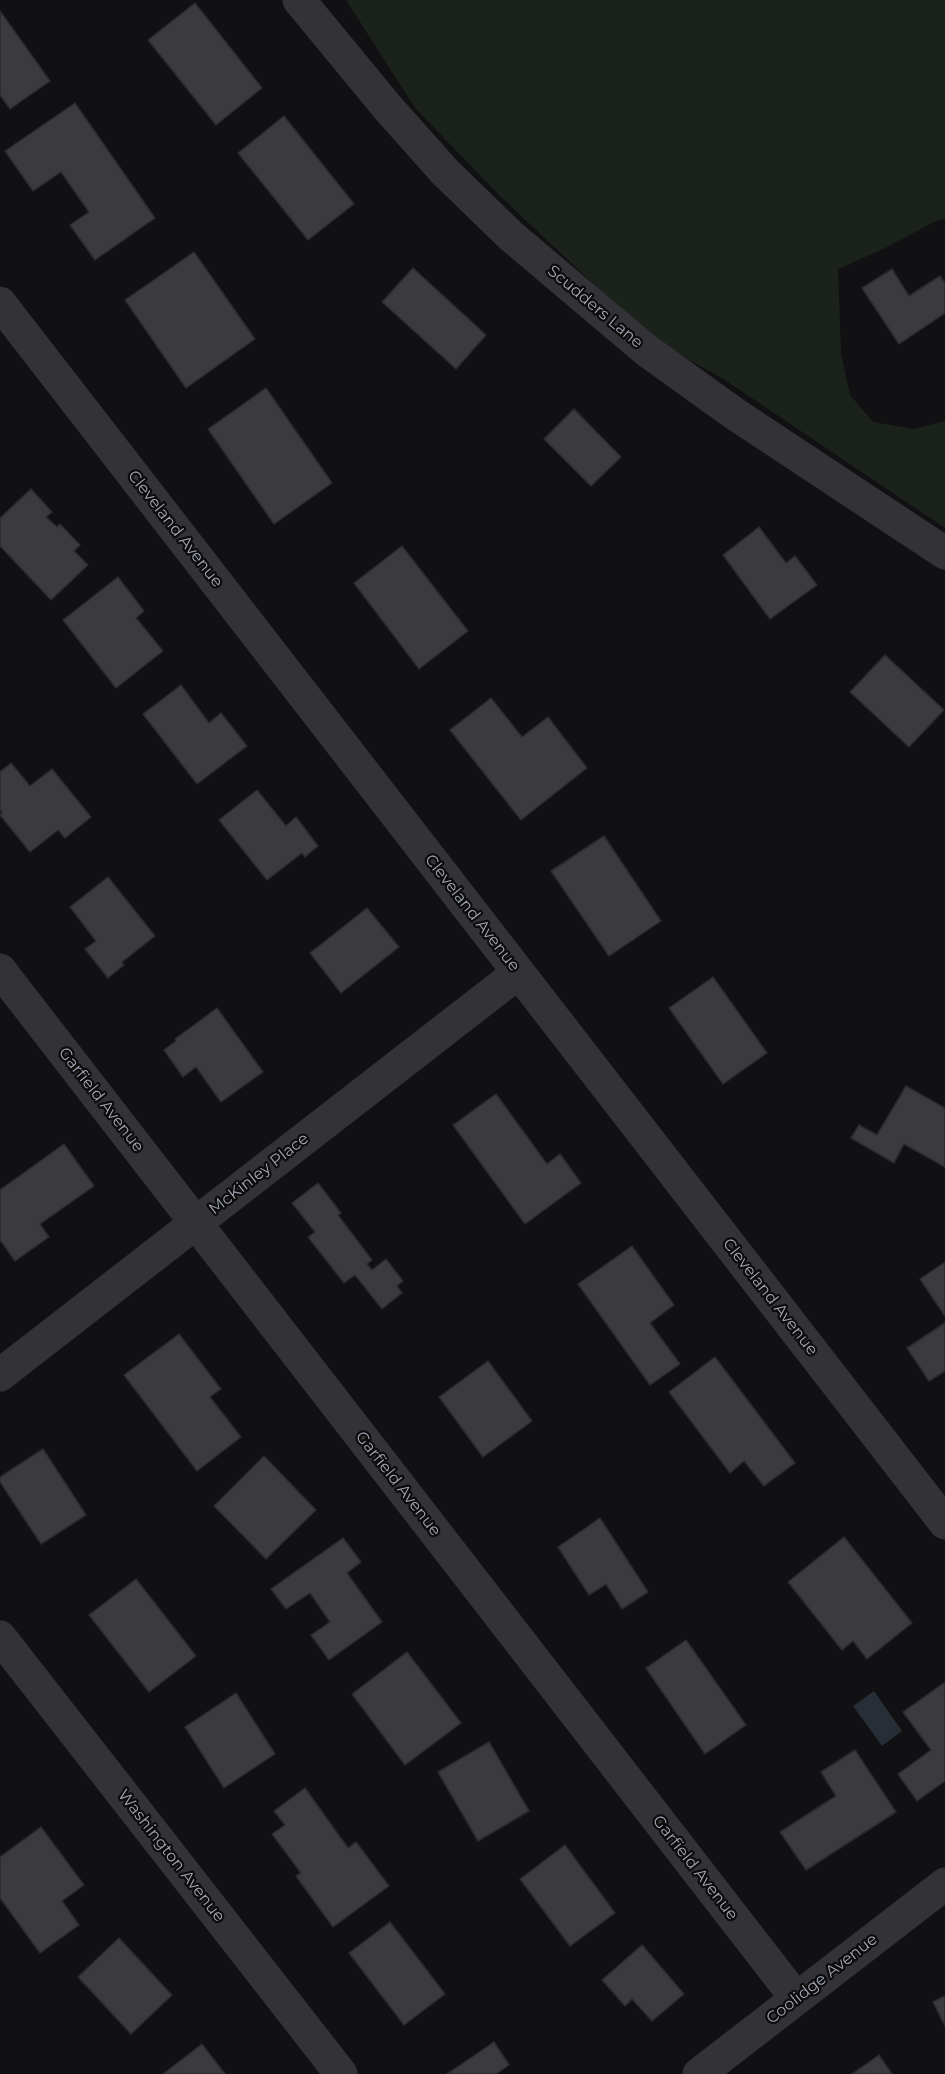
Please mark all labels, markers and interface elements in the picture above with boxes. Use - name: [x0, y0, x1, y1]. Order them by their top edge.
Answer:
- street label: Scudders Lane: [543, 262, 647, 352]
- street label: Cleveland Avenue: [123, 467, 227, 591]
- street label: Cleveland Avenue: [420, 851, 524, 975]
- street label: Garfield Avenue: [54, 1044, 148, 1156]
- street label: McKinley Place: [205, 1129, 313, 1219]
- street label: Cleveland Avenue: [718, 1235, 822, 1359]
- street label: Garfield Avenue: [351, 1428, 445, 1540]
- street label: Washington Avenue: [113, 1786, 229, 1926]
- street label: Garfield Avenue: [648, 1812, 742, 1924]
- street label: Coolidge Avenue: [763, 1930, 881, 2028]

